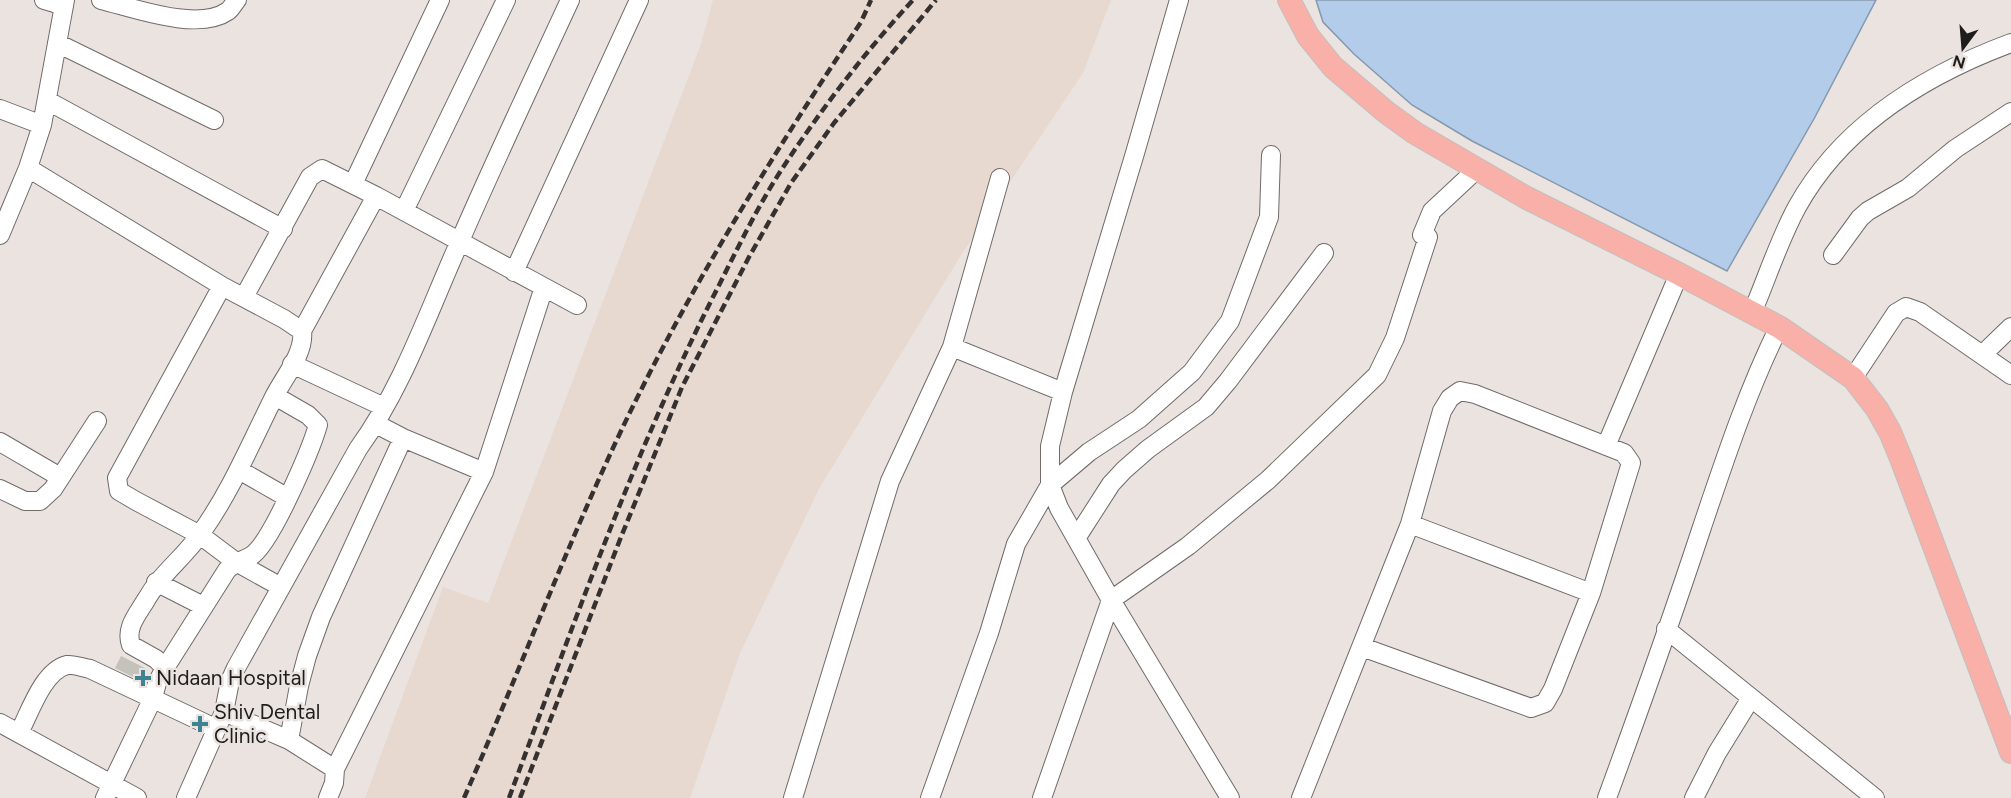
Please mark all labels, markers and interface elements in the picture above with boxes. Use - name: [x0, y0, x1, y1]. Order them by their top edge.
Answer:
- north arrow: [1933, 18, 1993, 78]
- text: N: [1950, 51, 1968, 73]
- place label: Nidaan Hospital: [156, 665, 306, 690]
- marker: Nidaan Hospital: [134, 669, 152, 687]
- place label: Shiv Dental Clinic: [214, 699, 320, 748]
- marker: Shiv Dental Clinic: [191, 715, 209, 733]

